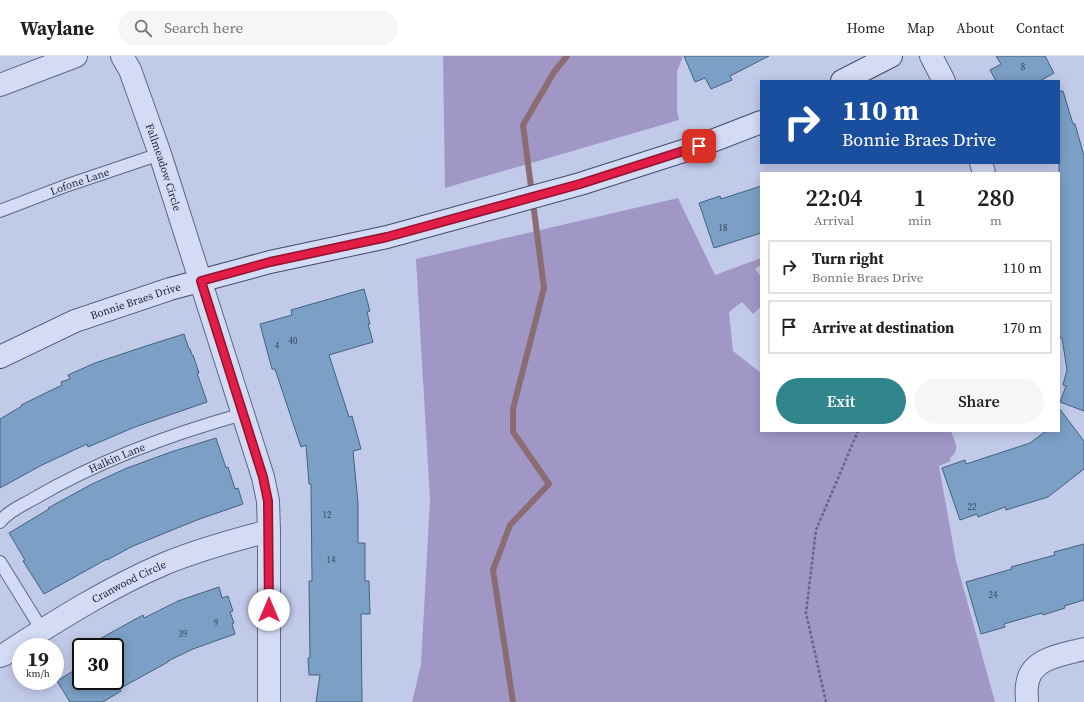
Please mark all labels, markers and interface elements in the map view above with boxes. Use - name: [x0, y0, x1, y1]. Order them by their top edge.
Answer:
- search box: [118, 10, 398, 46]
- text: Waylane: [20, 15, 94, 41]
- icon: search: [132, 17, 154, 39]
- text: Search here: [164, 17, 243, 38]
- text: Home: [847, 18, 885, 38]
- text: Map: [907, 18, 934, 38]
- text: About: [956, 18, 994, 38]
- text: Contact: [1016, 18, 1064, 38]
- house number: 8: [1021, 61, 1026, 73]
- text: 110 m: [842, 91, 919, 129]
- icon: right: [776, 96, 828, 148]
- street label: Fallmeadow Circle: [142, 121, 185, 213]
- text: Bonnie Braes Drive: [842, 127, 996, 152]
- pin: [682, 129, 716, 163]
- icon: arrive: [688, 135, 710, 157]
- street label: Lofone Lane: [48, 164, 112, 199]
- text: 22:04: [805, 181, 863, 214]
- text: 1: [914, 181, 926, 214]
- text: 280: [977, 181, 1015, 214]
- text: Arrival: [814, 212, 854, 229]
- text: min: [908, 212, 932, 229]
- text: m: [990, 212, 1002, 229]
- house number: 18: [718, 222, 728, 234]
- text: Turn right: [812, 248, 884, 269]
- icon: right: [778, 256, 800, 278]
- text: 110 m: [1002, 257, 1042, 278]
- text: Bonnie Braes Drive: [812, 269, 923, 286]
- street label: Bonnie Braes Drive: [88, 279, 183, 323]
- icon: arrive: [778, 316, 800, 338]
- text: Arrive at destination: [812, 317, 954, 338]
- text: 170 m: [1002, 317, 1042, 338]
- house number: 40: [288, 335, 298, 347]
- house number: 4: [275, 340, 280, 352]
- button: Exit: [776, 378, 906, 424]
- button: Share: [914, 378, 1044, 424]
- street label: Halkin Lane: [86, 439, 148, 476]
- house number: 22: [967, 501, 977, 513]
- house number: 12: [322, 509, 332, 521]
- house number: 14: [326, 554, 336, 566]
- street label: Cranwood Circle: [89, 556, 169, 606]
- position arrow: [248, 589, 290, 631]
- house number: 24: [988, 589, 998, 601]
- house number: 9: [214, 617, 219, 629]
- house number: 39: [178, 628, 188, 640]
- speed limit sign: 30: [72, 638, 124, 690]
- text: 19: [27, 645, 49, 673]
- text: km/h: [26, 667, 50, 680]

